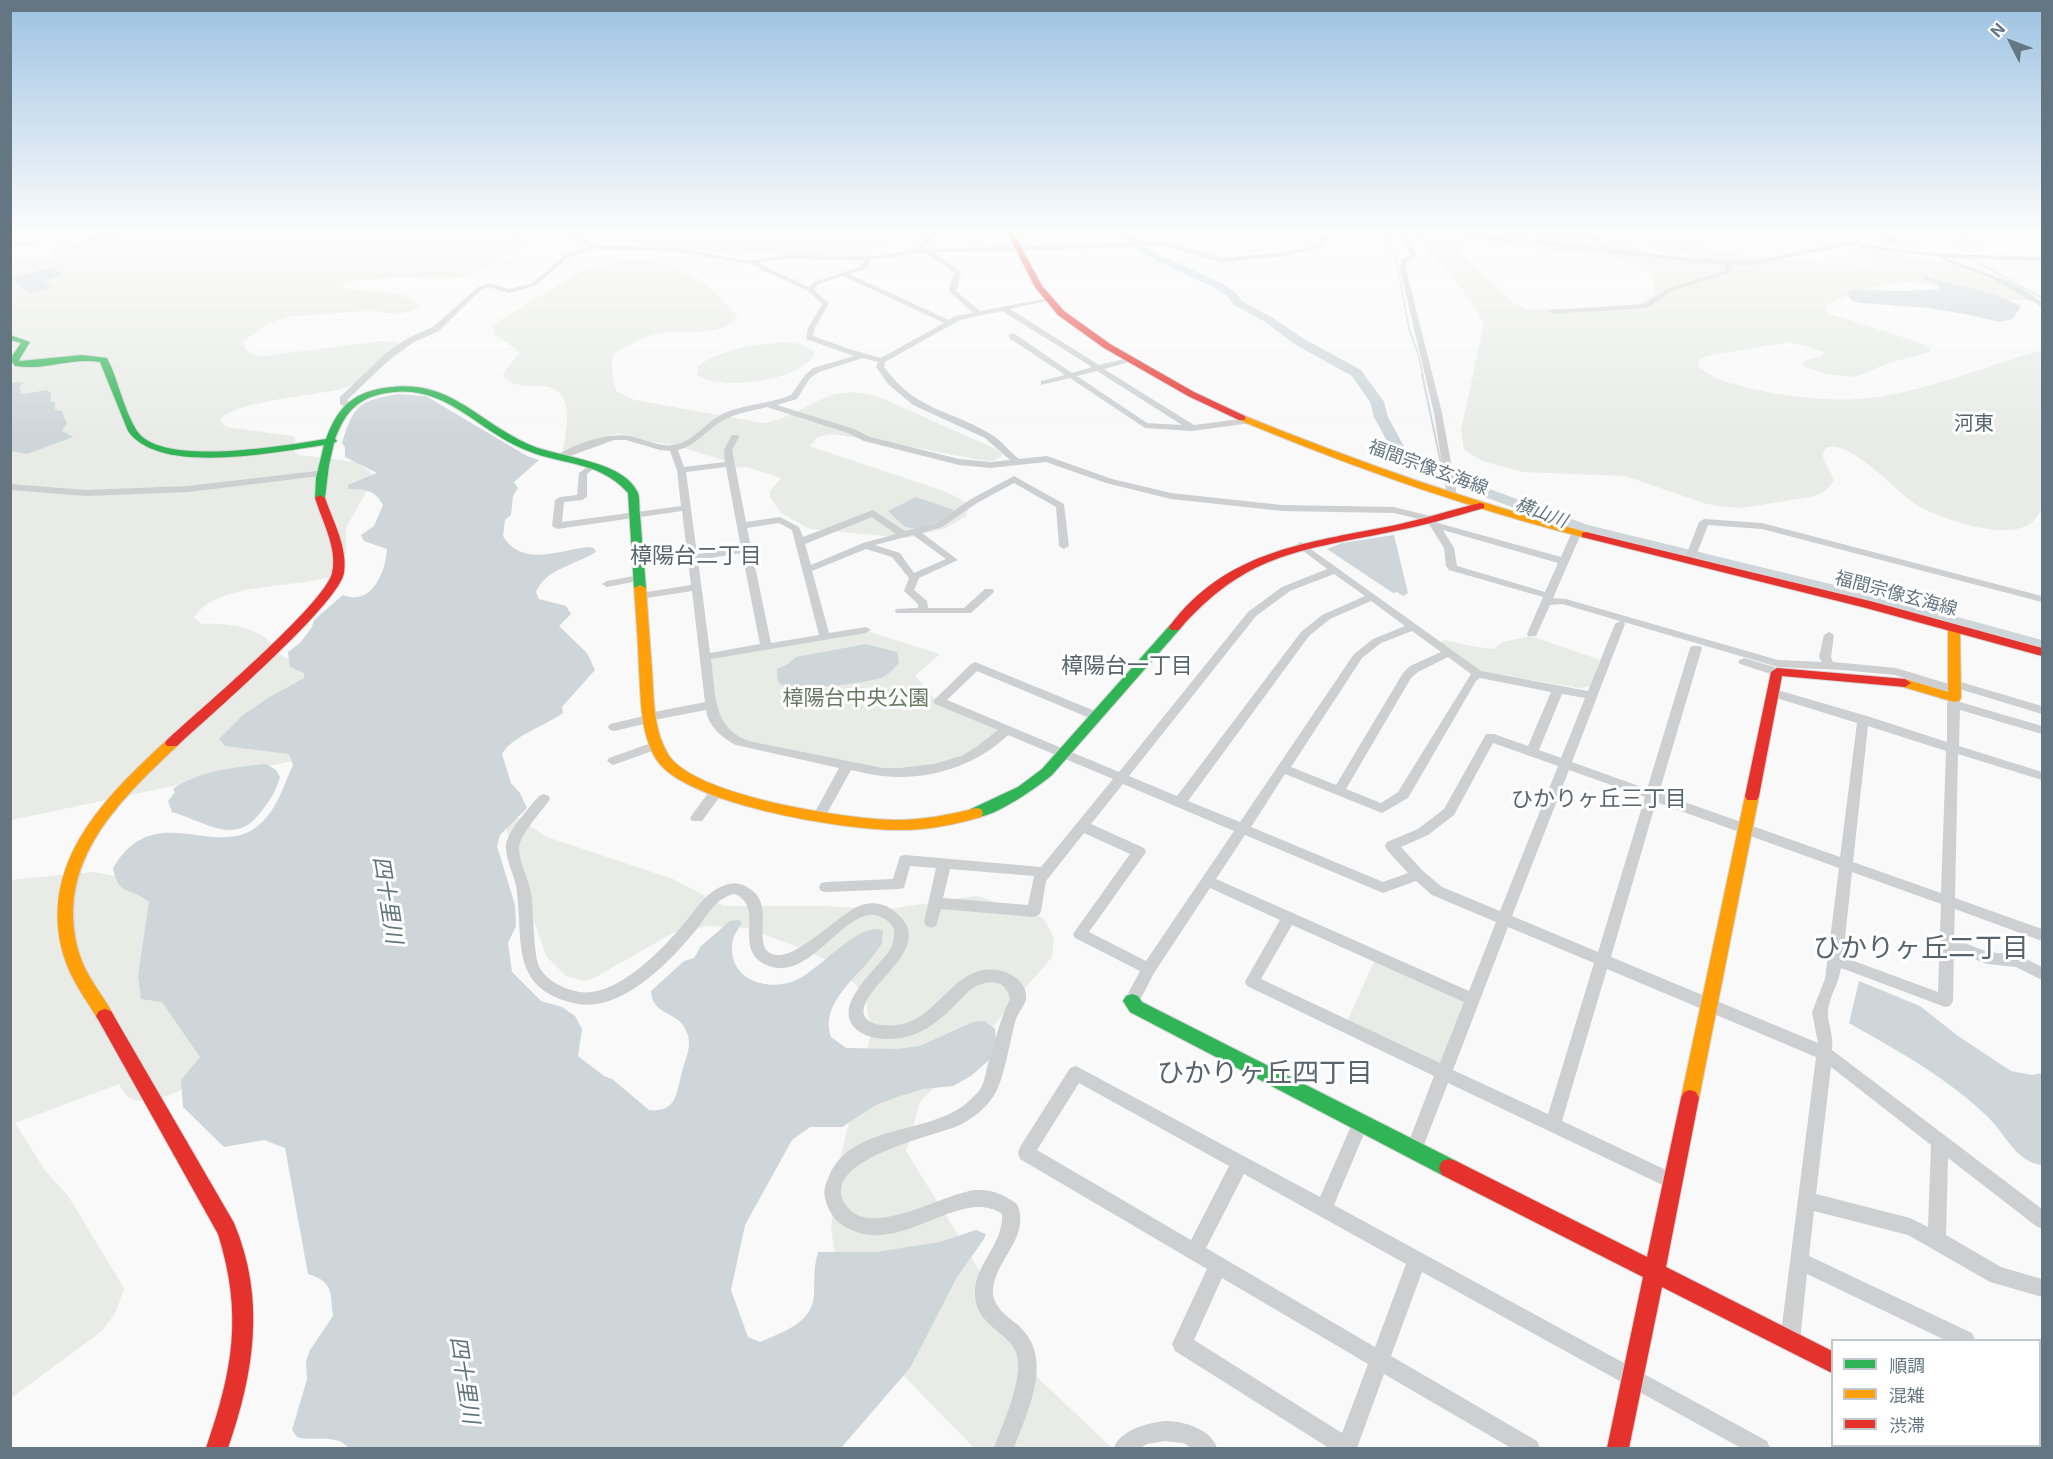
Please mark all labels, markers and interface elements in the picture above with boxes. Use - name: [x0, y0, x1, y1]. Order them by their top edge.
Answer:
- north arrow: [1981, 12, 2041, 72]
- text: N: [1986, 19, 2009, 41]
- district label: 河東: [1954, 412, 1994, 436]
- street label: 福間宗像玄海線: [1365, 436, 1491, 500]
- water label: 横山川: [1512, 494, 1570, 532]
- district label: 樟陽台二丁目: [630, 543, 762, 569]
- street label: 福間宗像玄海線: [1832, 567, 1960, 621]
- district label: 樟陽台一丁目: [1061, 653, 1193, 679]
- park label: 樟陽台中央公園: [783, 686, 929, 712]
- district label: ひかりヶ丘三丁目: [1511, 786, 1687, 812]
- water label: 四十里川: [367, 854, 407, 946]
- district label: ひかりヶ丘二丁目: [1813, 933, 2029, 965]
- district label: ひかりヶ丘四丁目: [1157, 1058, 1373, 1090]
- water label: 四十里川: [444, 1334, 484, 1426]
- legend: [1831, 1339, 2041, 1447]
- text: 順調: [1889, 1355, 1925, 1376]
- text: 混雑: [1889, 1385, 1925, 1406]
- text: 渋滞: [1889, 1415, 1925, 1436]

